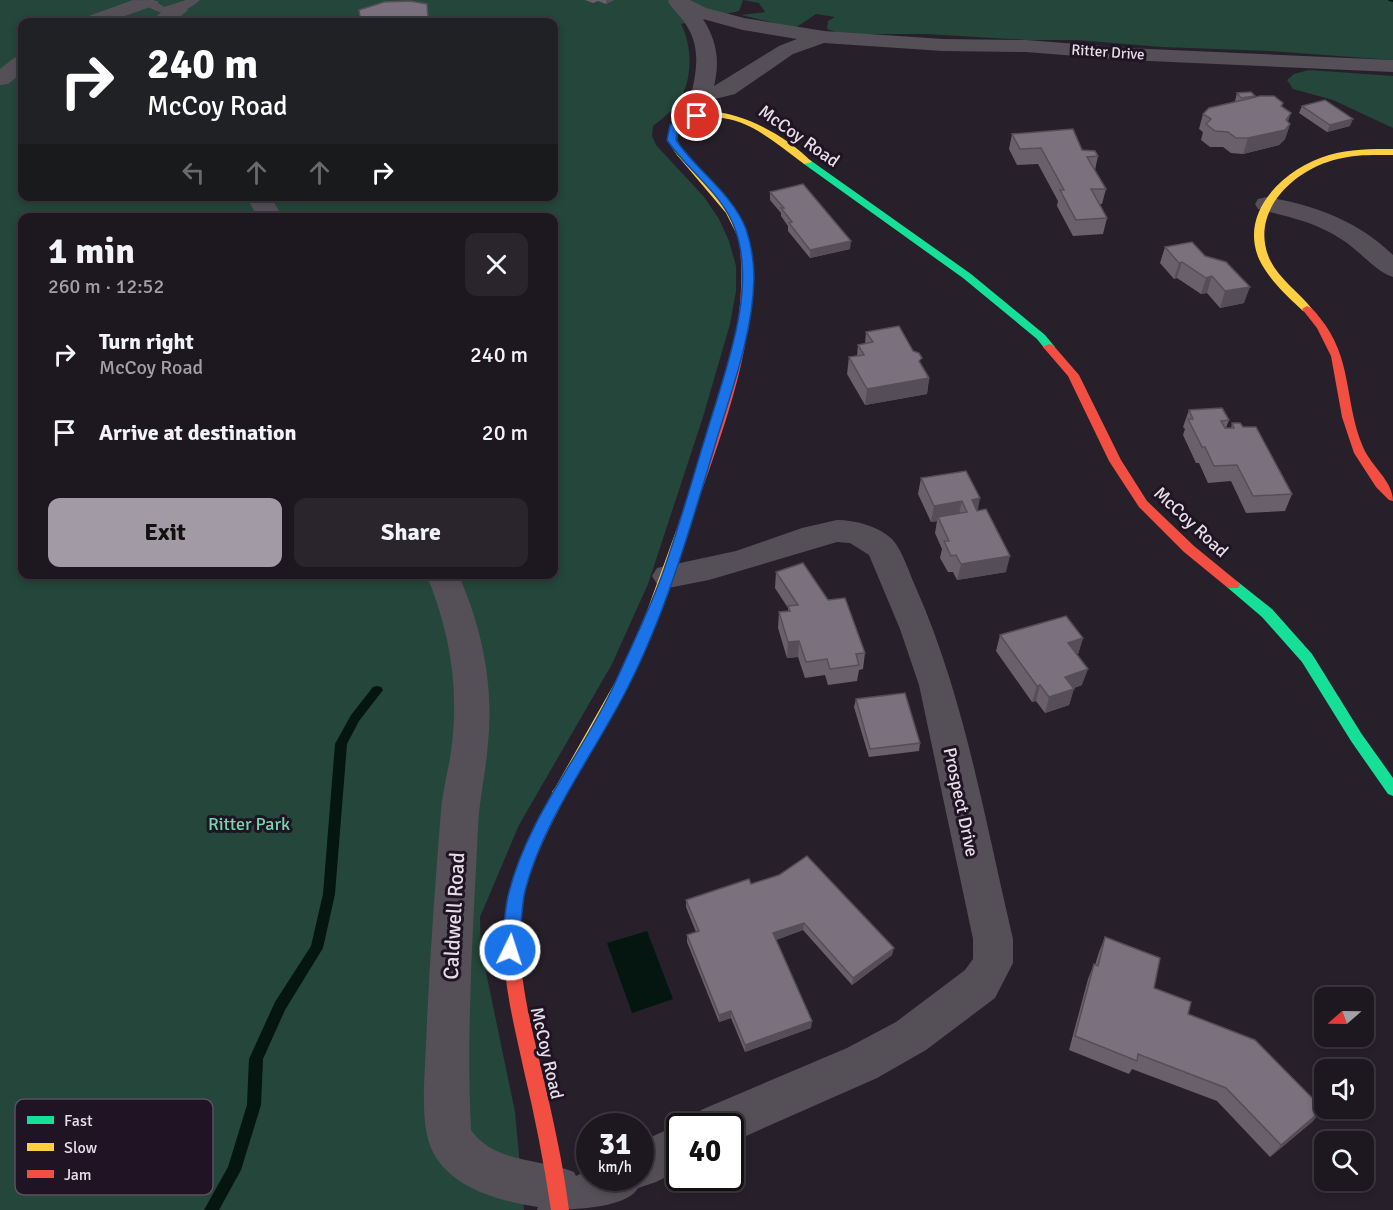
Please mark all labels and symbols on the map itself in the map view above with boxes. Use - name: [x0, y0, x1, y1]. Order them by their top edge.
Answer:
- street label: Ritter Drive: [1071, 40, 1145, 64]
- pin: [671, 90, 722, 141]
- street label: McCoy Road: [754, 100, 844, 172]
- street label: McCoy Road: [1149, 482, 1233, 562]
- street label: Prospect Drive: [939, 745, 983, 859]
- park label: Ritter Park: [208, 813, 290, 835]
- street label: Caldwell Road: [438, 852, 470, 980]
- position arrow: [478, 918, 542, 982]
- north arrow: [1314, 987, 1374, 1047]
- street label: McCoy Road: [526, 1005, 568, 1101]
- legend: [15, 1099, 213, 1195]
- text: Fast: [64, 1111, 93, 1131]
- speed limit sign: 40: [666, 1113, 744, 1191]
- text: Slow: [64, 1138, 98, 1158]
- text: Jam: [64, 1165, 92, 1185]

